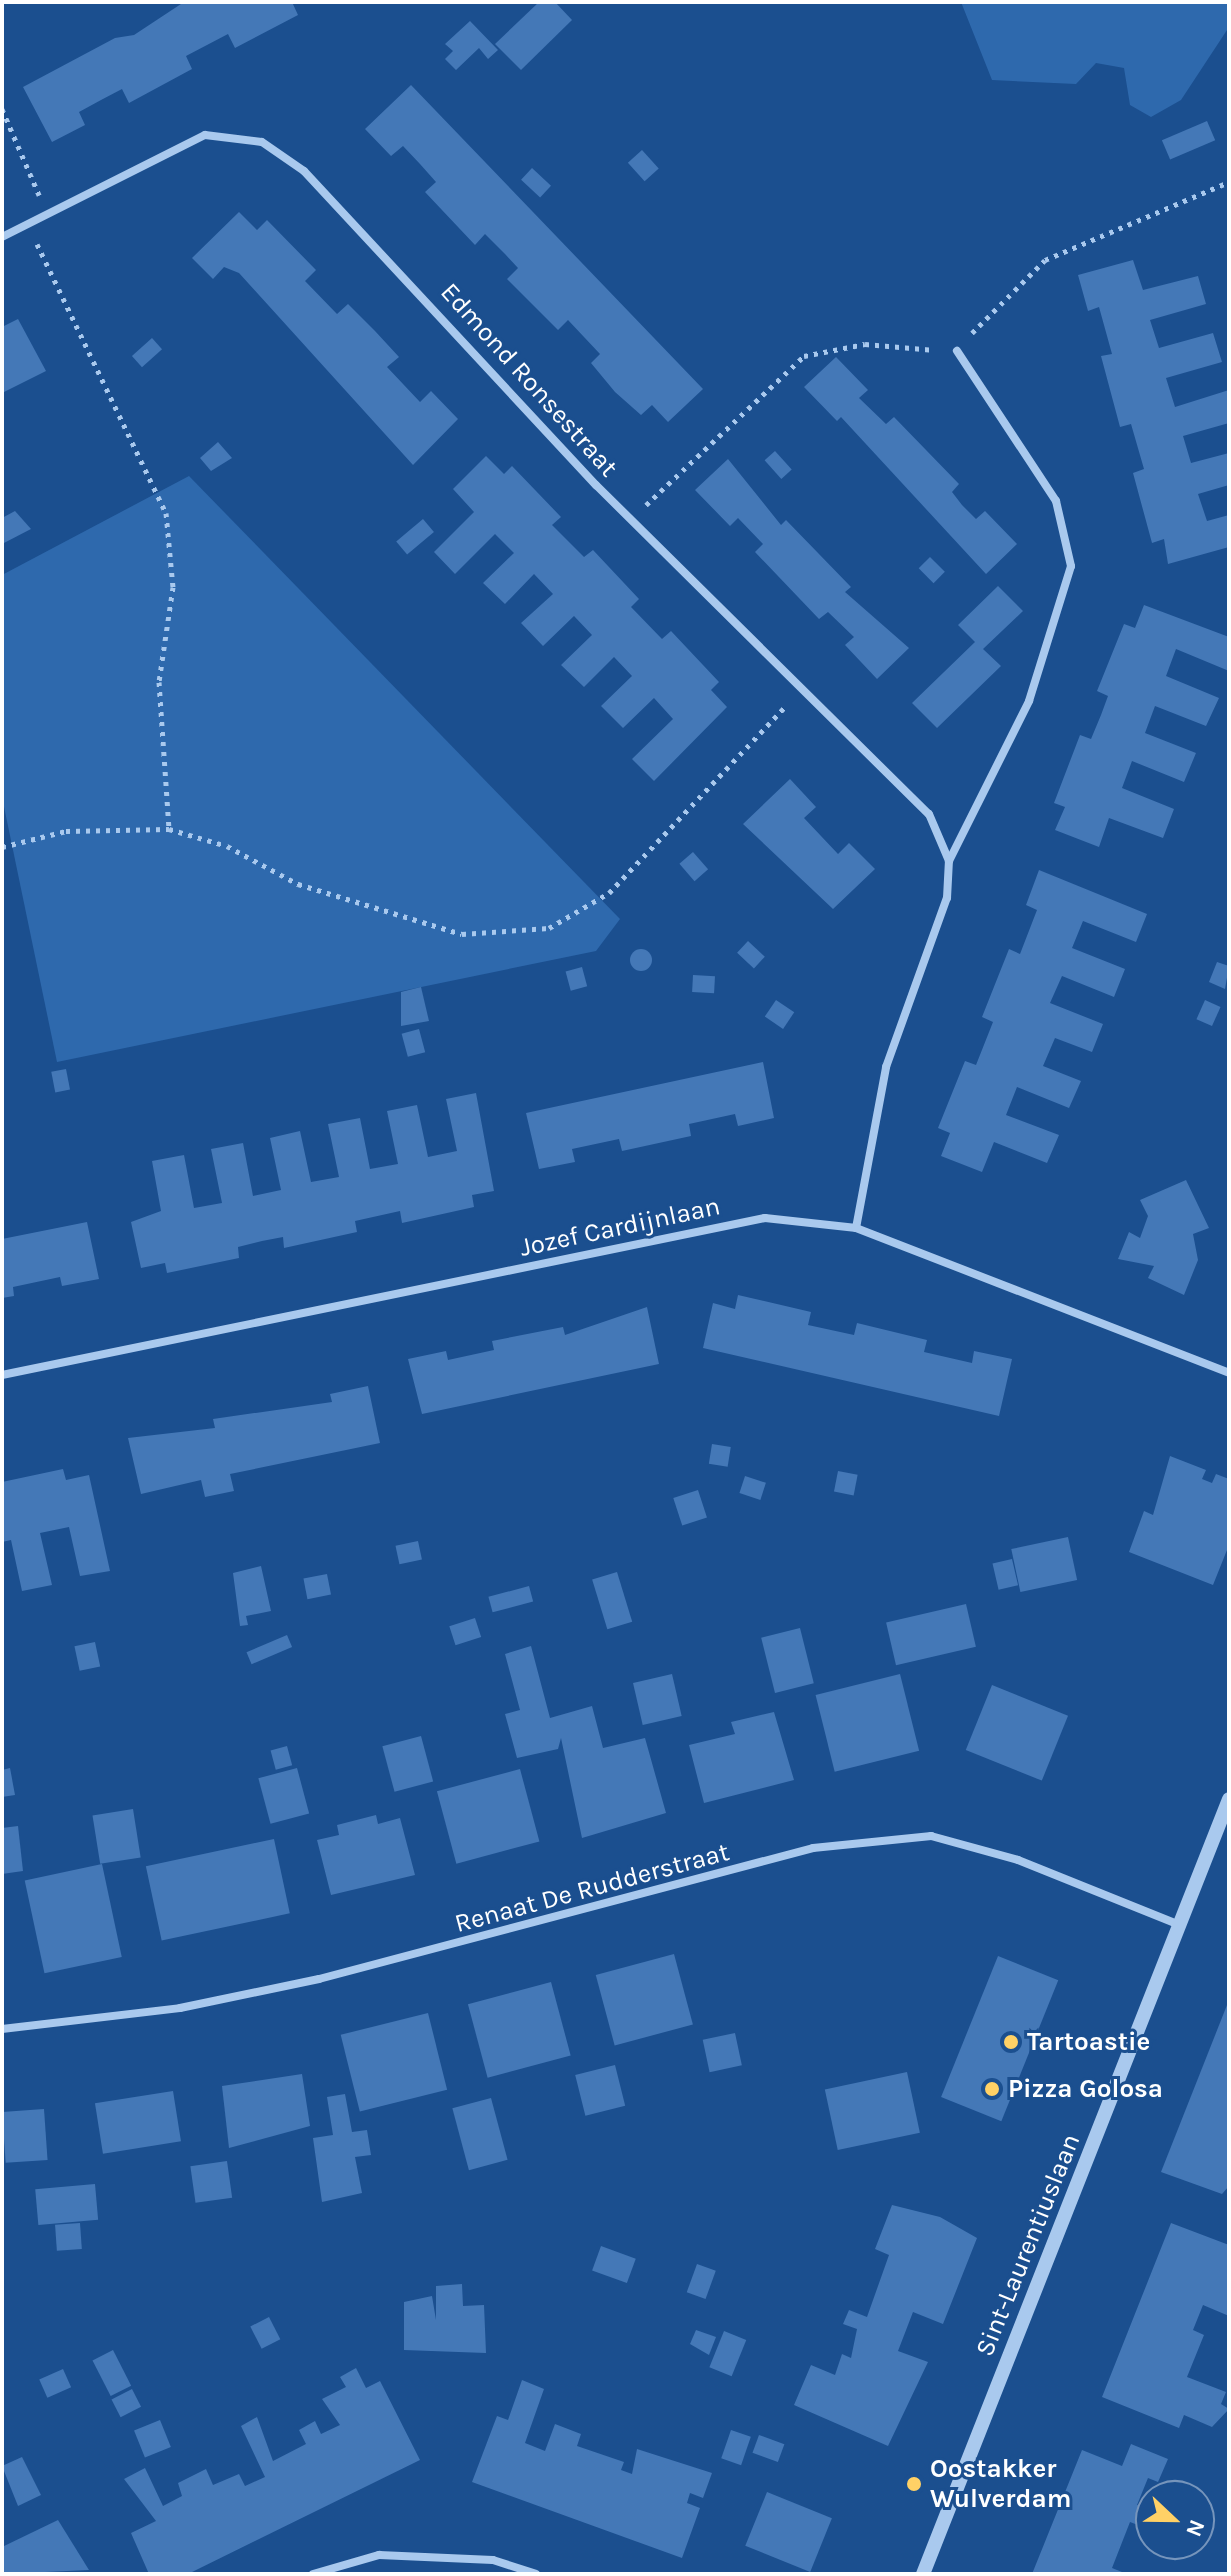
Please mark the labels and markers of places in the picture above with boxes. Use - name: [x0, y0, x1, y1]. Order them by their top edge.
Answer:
- place label: Tartoastie: [1027, 2026, 1150, 2058]
- marker: Tartoastie: [1002, 2033, 1020, 2051]
- place label: Pizza Golosa: [1008, 2073, 1163, 2105]
- marker: Pizza Golosa: [983, 2080, 1001, 2098]
- place label: Oostakker Wulverdam: [930, 2453, 1071, 2514]
- marker: Oostakker Wulverdam: [905, 2475, 923, 2493]

